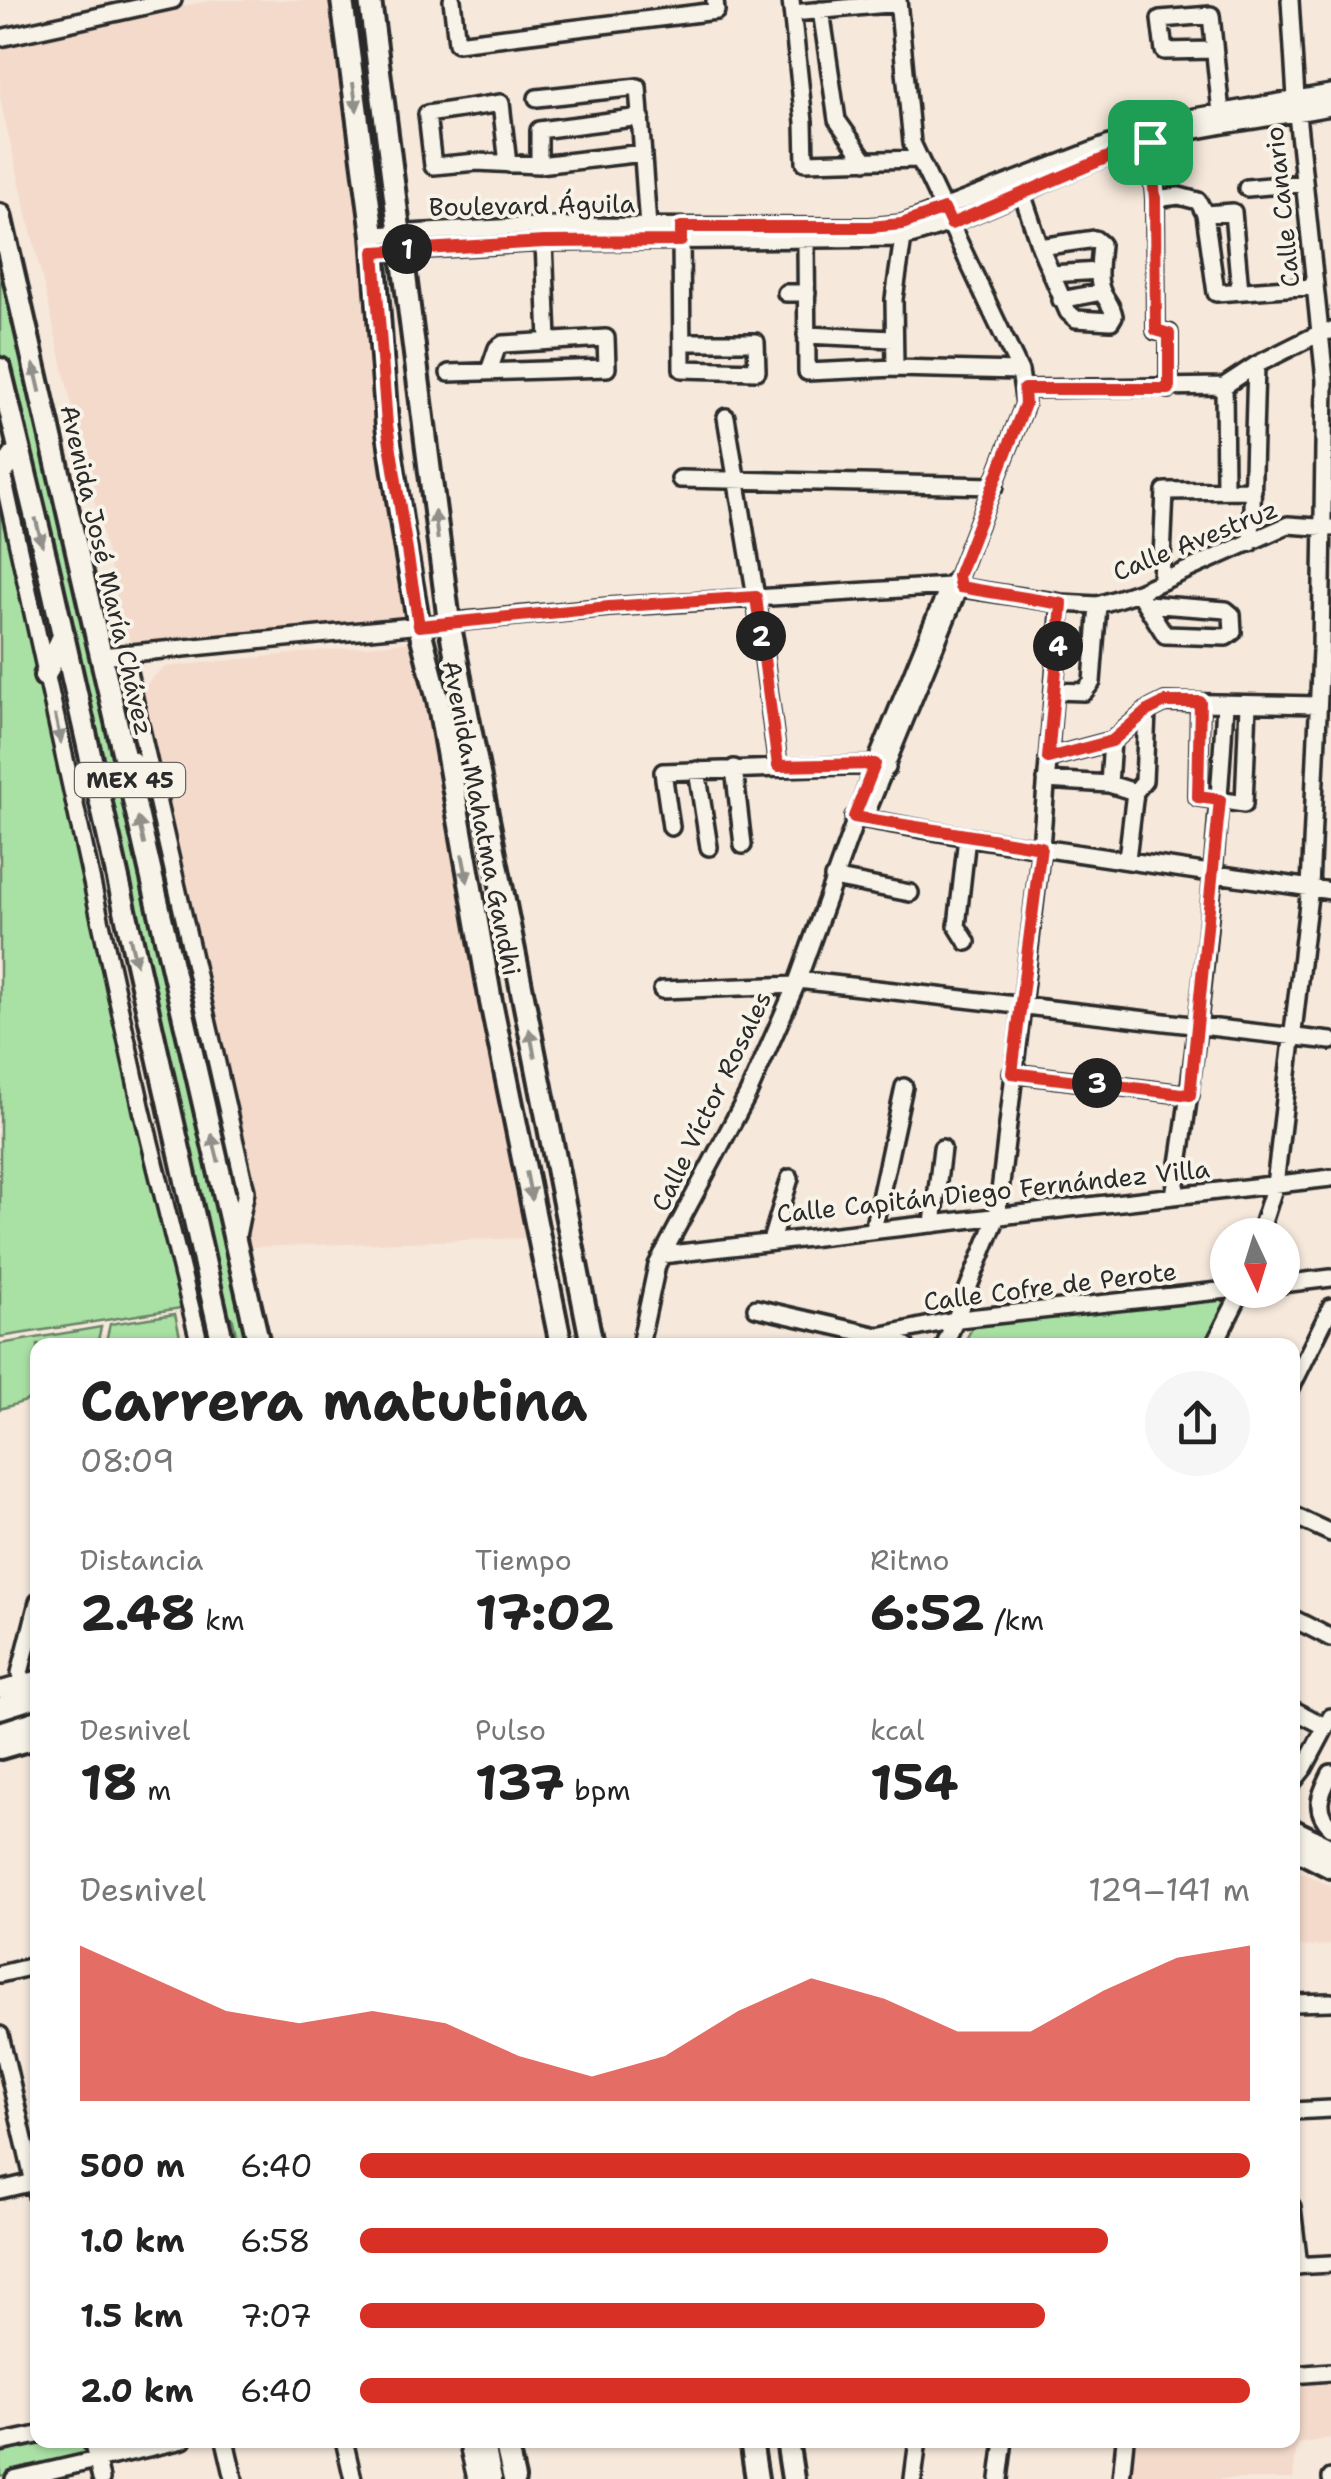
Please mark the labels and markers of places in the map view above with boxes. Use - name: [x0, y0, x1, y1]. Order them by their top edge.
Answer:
- pin: [1108, 100, 1193, 185]
- pin: 1: [382, 224, 432, 274]
- pin: 2: [736, 611, 786, 661]
- pin: 4: [1033, 621, 1083, 671]
- pin: 3: [1072, 1058, 1122, 1108]

